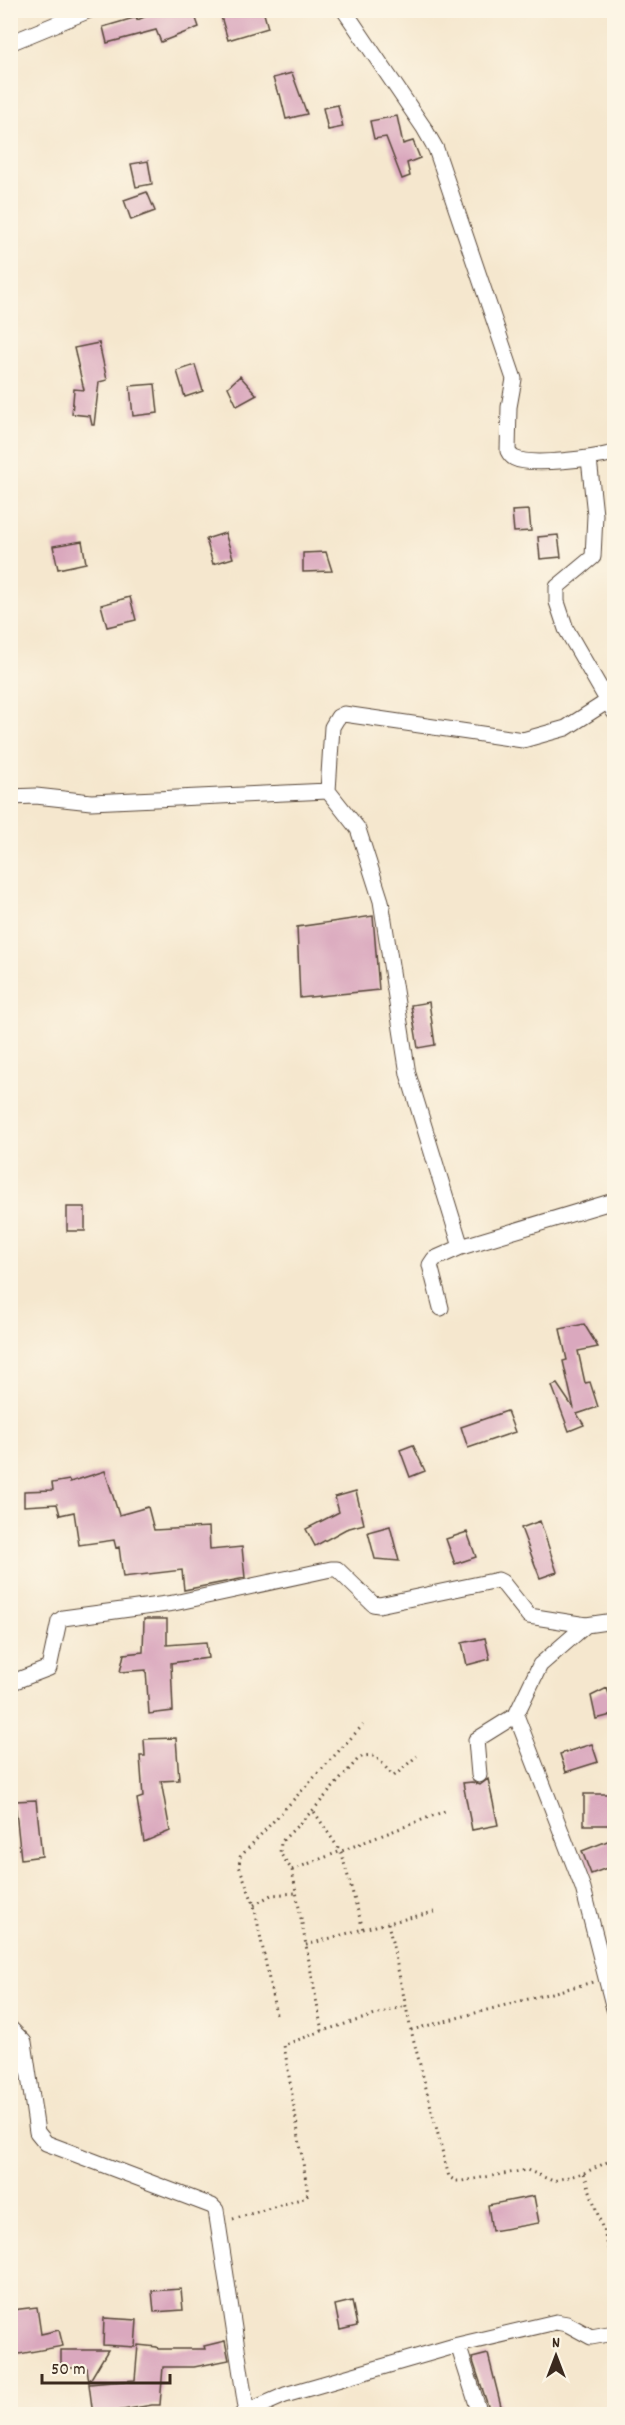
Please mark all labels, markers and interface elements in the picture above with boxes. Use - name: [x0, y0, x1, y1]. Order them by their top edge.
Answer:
- north arrow: [526, 2326, 586, 2386]
- text: N: [552, 2332, 560, 2355]
- scale bar: [42, 2347, 170, 2385]
- text: 50 m: [51, 2358, 86, 2383]

